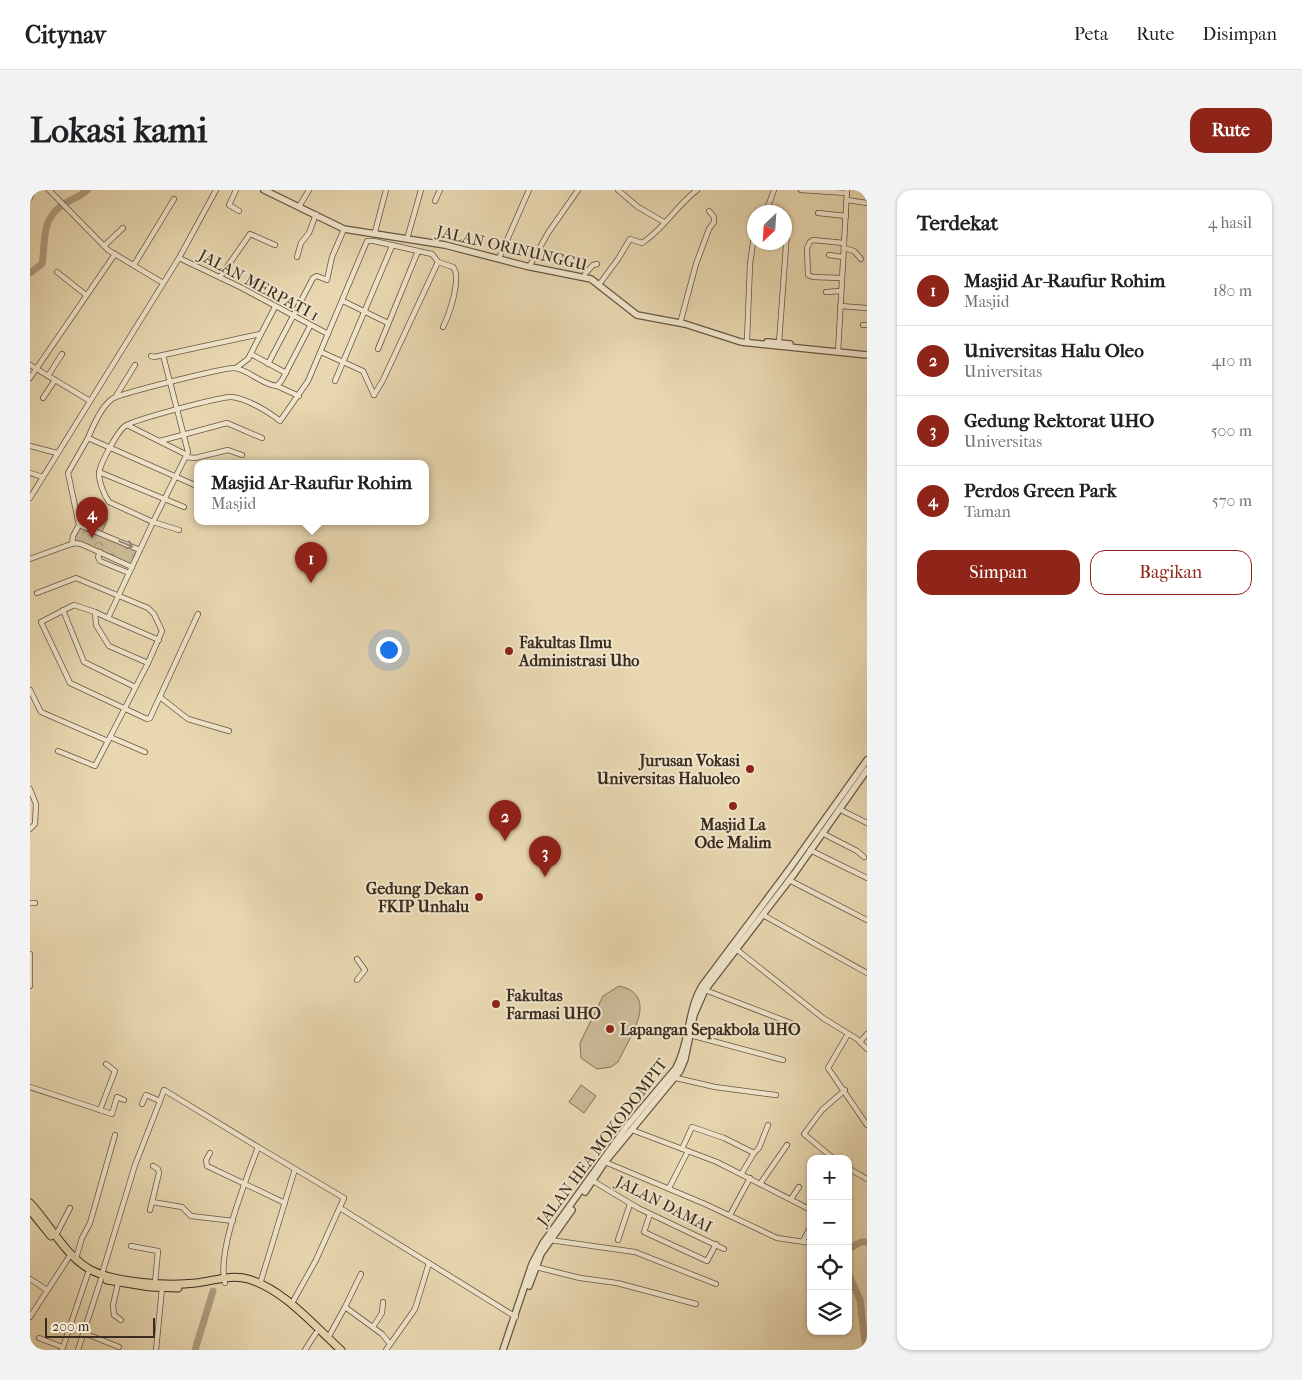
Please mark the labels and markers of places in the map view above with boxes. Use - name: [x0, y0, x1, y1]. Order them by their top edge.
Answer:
- pin: 4: [76, 497, 108, 538]
- pin: 1: [295, 542, 327, 583]
- place label: Fakultas Ilmu Administrasi Uho: [518, 633, 639, 670]
- marker: Fakultas Ilmu Administrasi Uho: [503, 645, 515, 657]
- place label: Jurusan Vokasi Universitas Haluoleo: [596, 751, 740, 788]
- marker: Jurusan Vokasi Universitas Haluoleo: [744, 763, 756, 775]
- pin: 2: [489, 800, 521, 841]
- marker: Masjid La Ode Malim: [727, 800, 739, 812]
- place label: Masjid La Ode Malim: [694, 815, 772, 852]
- pin: 3: [529, 836, 561, 877]
- place label: Gedung Dekan FKIP Unhalu: [366, 879, 470, 916]
- marker: Gedung Dekan FKIP Unhalu: [473, 891, 485, 903]
- place label: Fakultas Farmasi UHO: [505, 986, 601, 1023]
- marker: Fakultas Farmasi UHO: [490, 998, 502, 1010]
- place label: Lapangan Sepakbola UHO: [620, 1020, 801, 1040]
- marker: Lapangan Sepakbola UHO: [604, 1023, 616, 1035]

